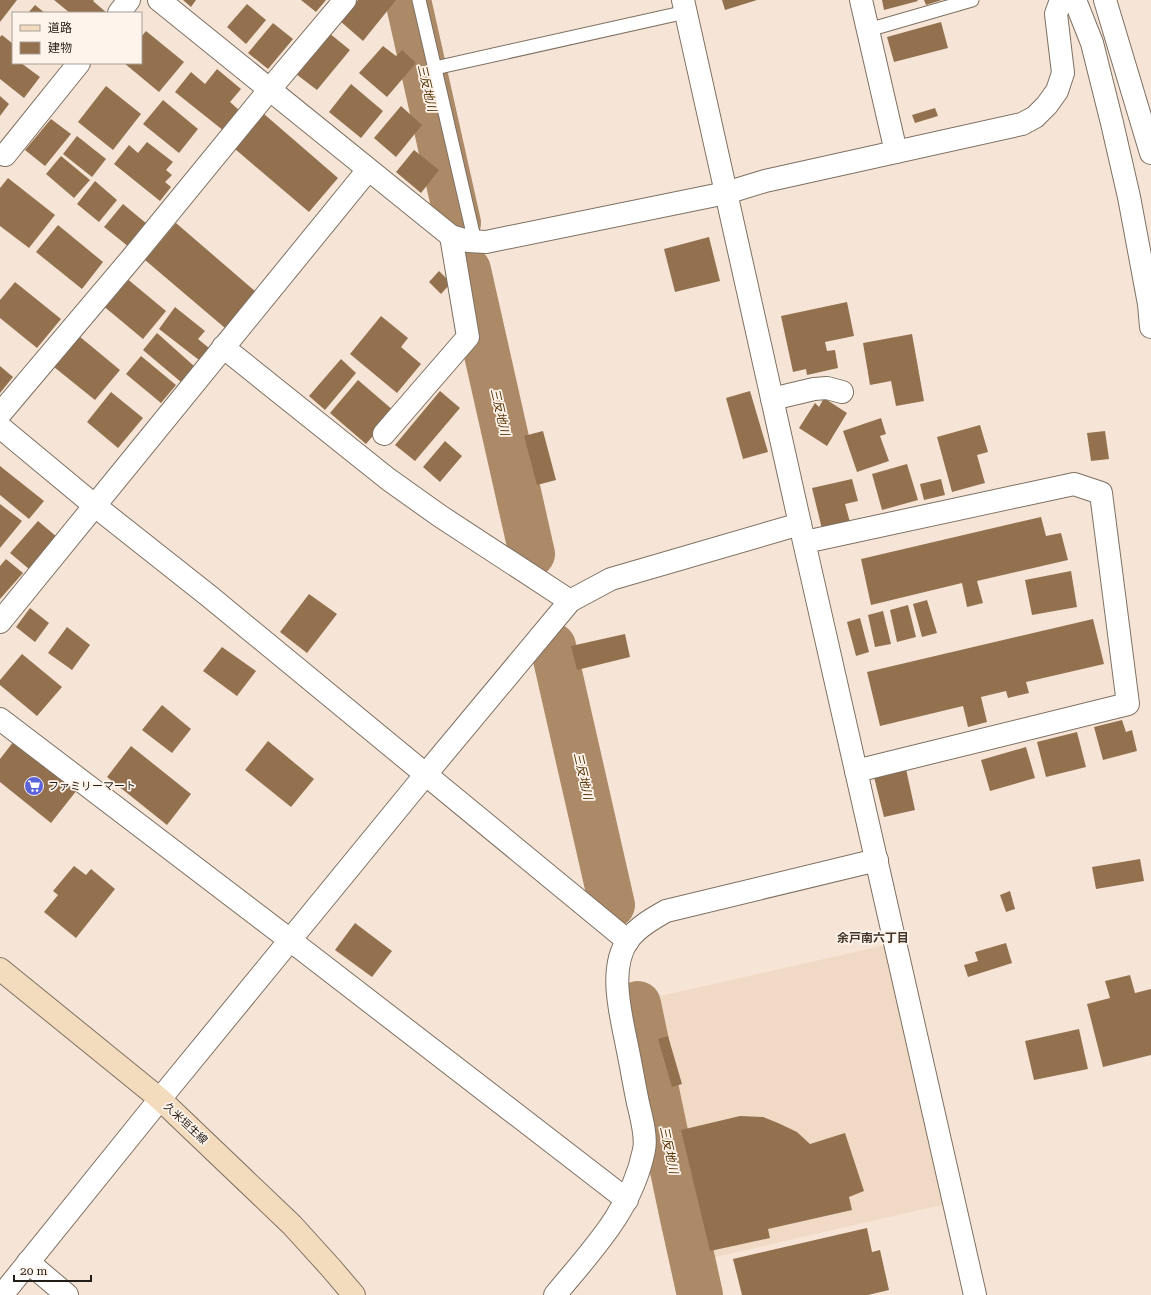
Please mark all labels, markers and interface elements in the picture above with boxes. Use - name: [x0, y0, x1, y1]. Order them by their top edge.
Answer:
- legend: [12, 12, 142, 64]
- text: 道路: [48, 21, 72, 35]
- text: 建物: [48, 41, 72, 55]
- water label: 三反地川: [415, 63, 440, 115]
- water label: 三反地川: [488, 387, 513, 439]
- water label: 三反地川: [571, 751, 596, 803]
- supermarket icon: ファミリーマート: [23, 775, 45, 797]
- place label: ファミリーマート: [48, 780, 136, 793]
- district label: 余戸南六丁目: [837, 931, 909, 945]
- street label: 久米垣生線: [161, 1100, 210, 1147]
- water label: 三反地川: [657, 1125, 681, 1177]
- scale bar: [14, 1257, 91, 1283]
- text: 20 m: [20, 1264, 47, 1278]

